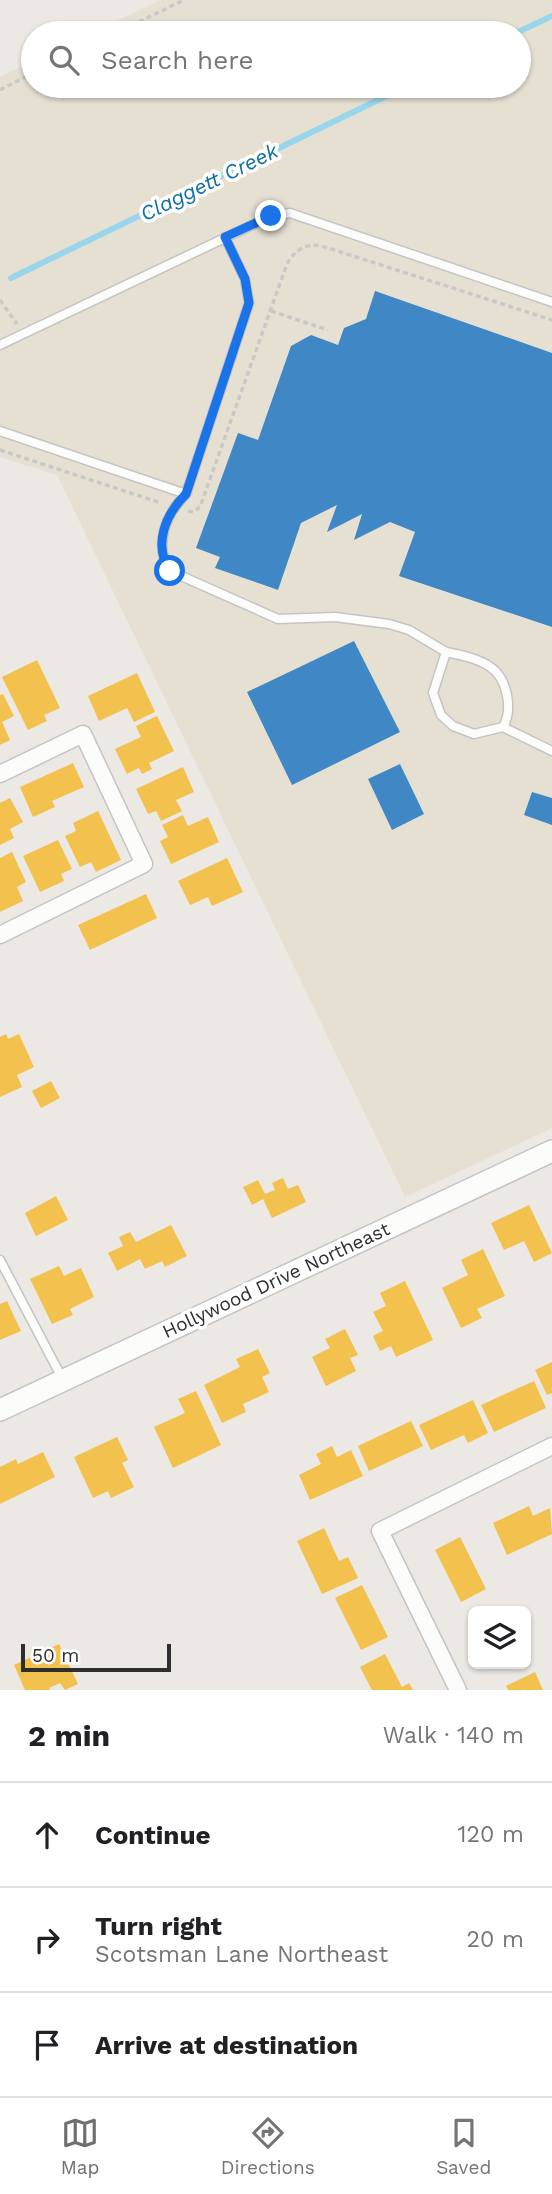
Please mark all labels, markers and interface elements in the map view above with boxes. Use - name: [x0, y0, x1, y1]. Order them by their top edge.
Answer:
- search box: [21, 21, 531, 98]
- icon: search: [45, 41, 83, 79]
- text: Search here: [101, 45, 253, 75]
- water label: Claggett Creek: [136, 138, 283, 226]
- route end: [255, 200, 286, 231]
- route start: [154, 555, 185, 586]
- street label: Hollywood Drive Northeast: [159, 1217, 393, 1343]
- map controls: [468, 1606, 531, 1669]
- button: layers: [468, 1606, 531, 1669]
- scale bar: [21, 1641, 172, 1673]
- text: 50 m: [32, 1644, 79, 1667]
- text: 2 min: [28, 1718, 110, 1753]
- text: Walk · 140 m: [383, 1722, 524, 1749]
- icon: ahead: [28, 1816, 66, 1854]
- text: Continue: [95, 1820, 211, 1850]
- text: 120 m: [458, 1821, 524, 1848]
- text: Turn right: [95, 1911, 222, 1941]
- icon: right: [28, 1921, 66, 1959]
- text: 20 m: [467, 1926, 524, 1953]
- text: Scotsman Lane Northeast: [95, 1941, 388, 1968]
- icon: arrive: [28, 2026, 66, 2064]
- text: Arrive at destination: [95, 2030, 358, 2060]
- tab: Map: [61, 2114, 99, 2179]
- tab: Directions: [221, 2114, 315, 2179]
- tab: Saved: [436, 2114, 491, 2179]

